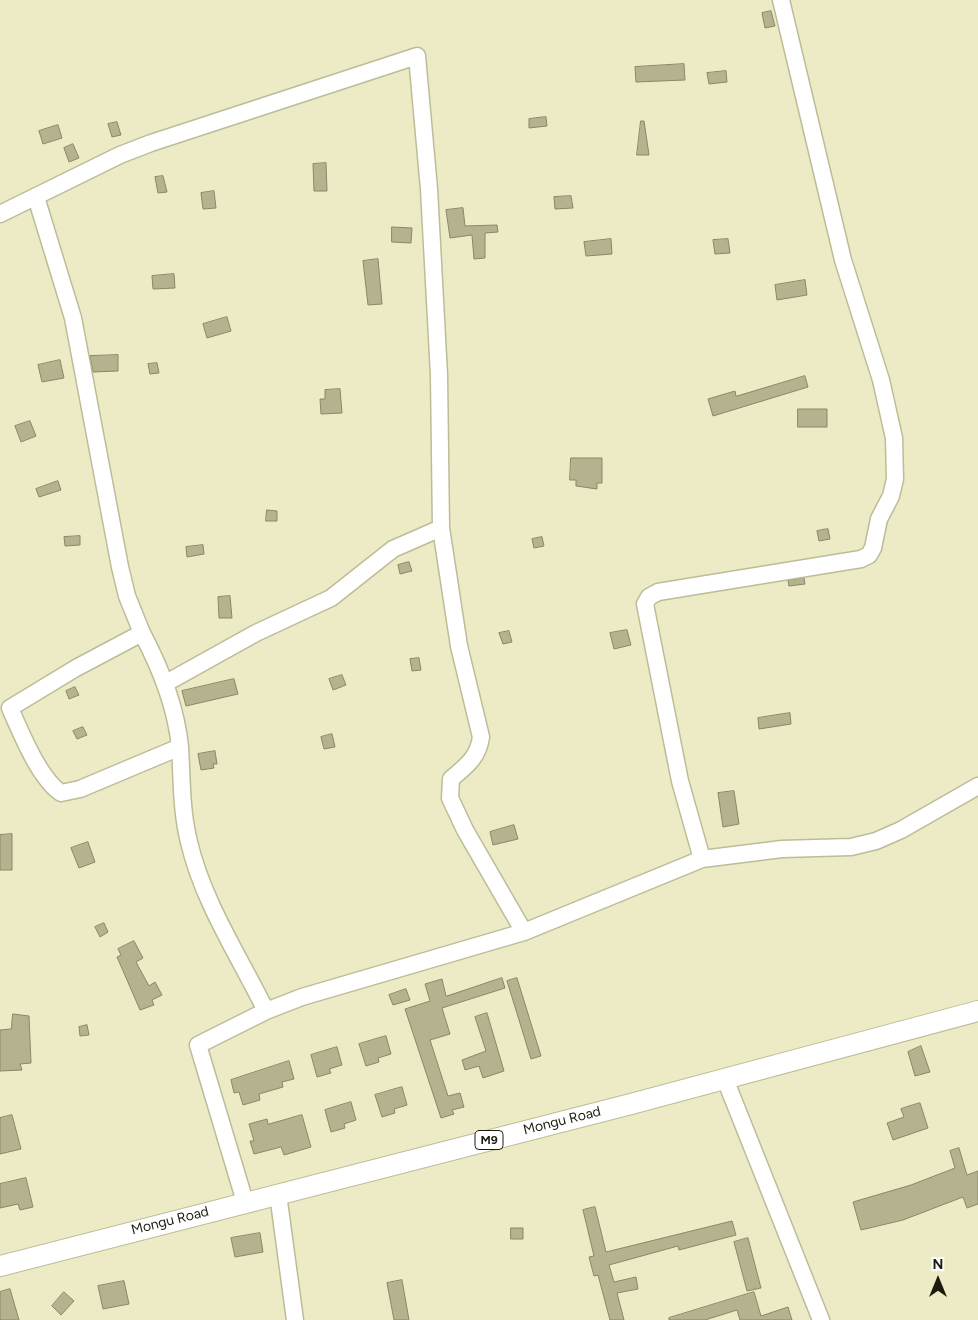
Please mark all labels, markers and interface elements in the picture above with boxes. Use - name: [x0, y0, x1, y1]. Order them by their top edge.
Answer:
- street label: Mongu Road: [521, 1103, 603, 1139]
- road number: M9: [475, 1130, 503, 1150]
- street label: Mongu Road: [129, 1203, 211, 1239]
- north arrow: [913, 1255, 963, 1305]
- text: N: [933, 1256, 943, 1273]

